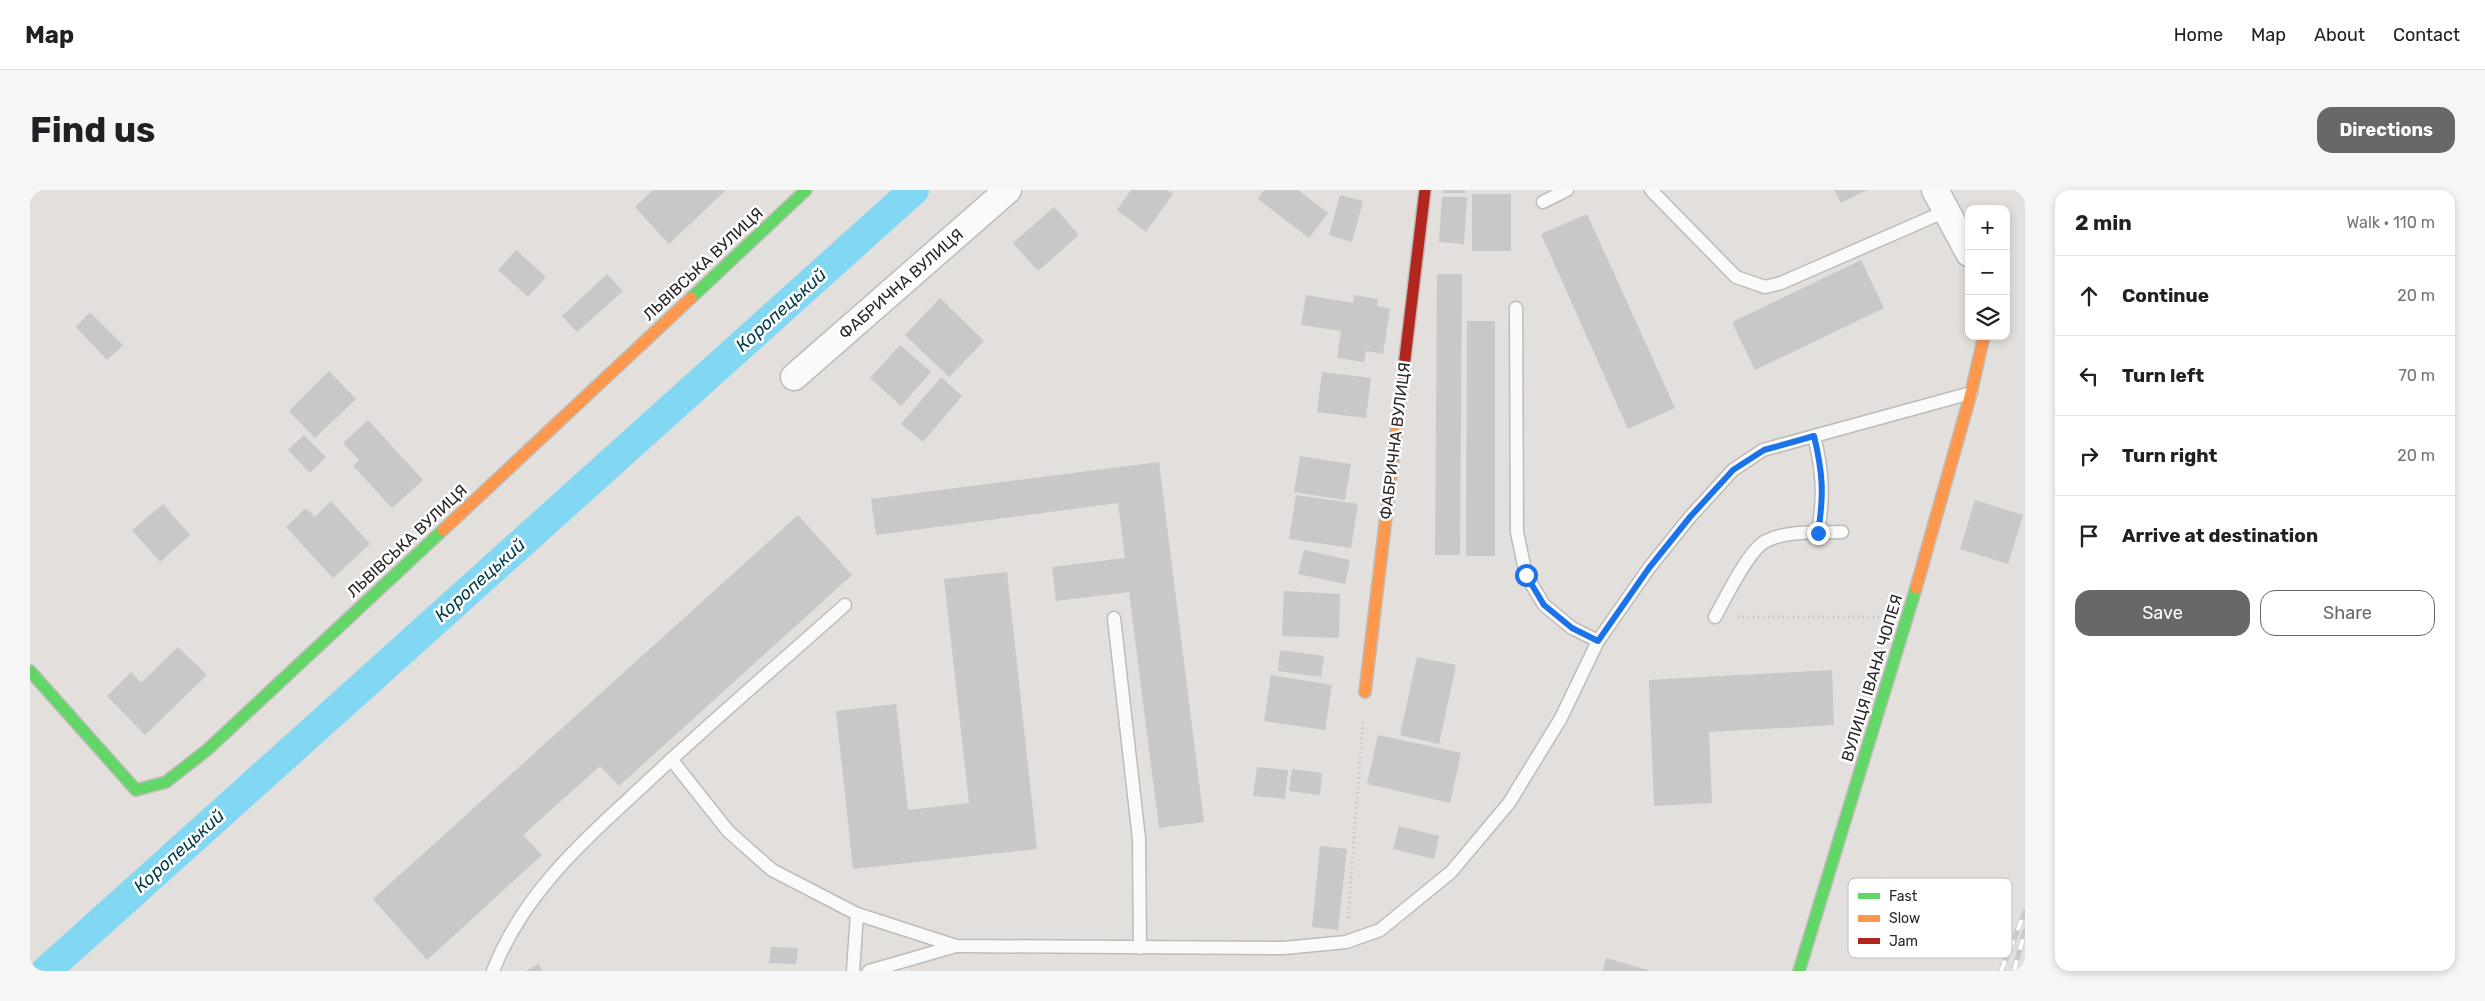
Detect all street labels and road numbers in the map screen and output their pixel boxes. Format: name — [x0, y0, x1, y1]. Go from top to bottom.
street label: ЛЬВІВСЬКА ВУЛИЦЯ — [639, 204, 767, 324]
street label: ФАБРИЧНА ВУЛИЦЯ — [835, 225, 967, 343]
street label: ФАБРИЧНА ВУЛИЦЯ — [1376, 361, 1414, 521]
street label: ЛЬВІВСЬКА ВУЛИЦЯ — [343, 481, 471, 601]
street label: ВУЛИЦЯ ІВАНА ЧОПЕЯ — [1838, 592, 1906, 764]

